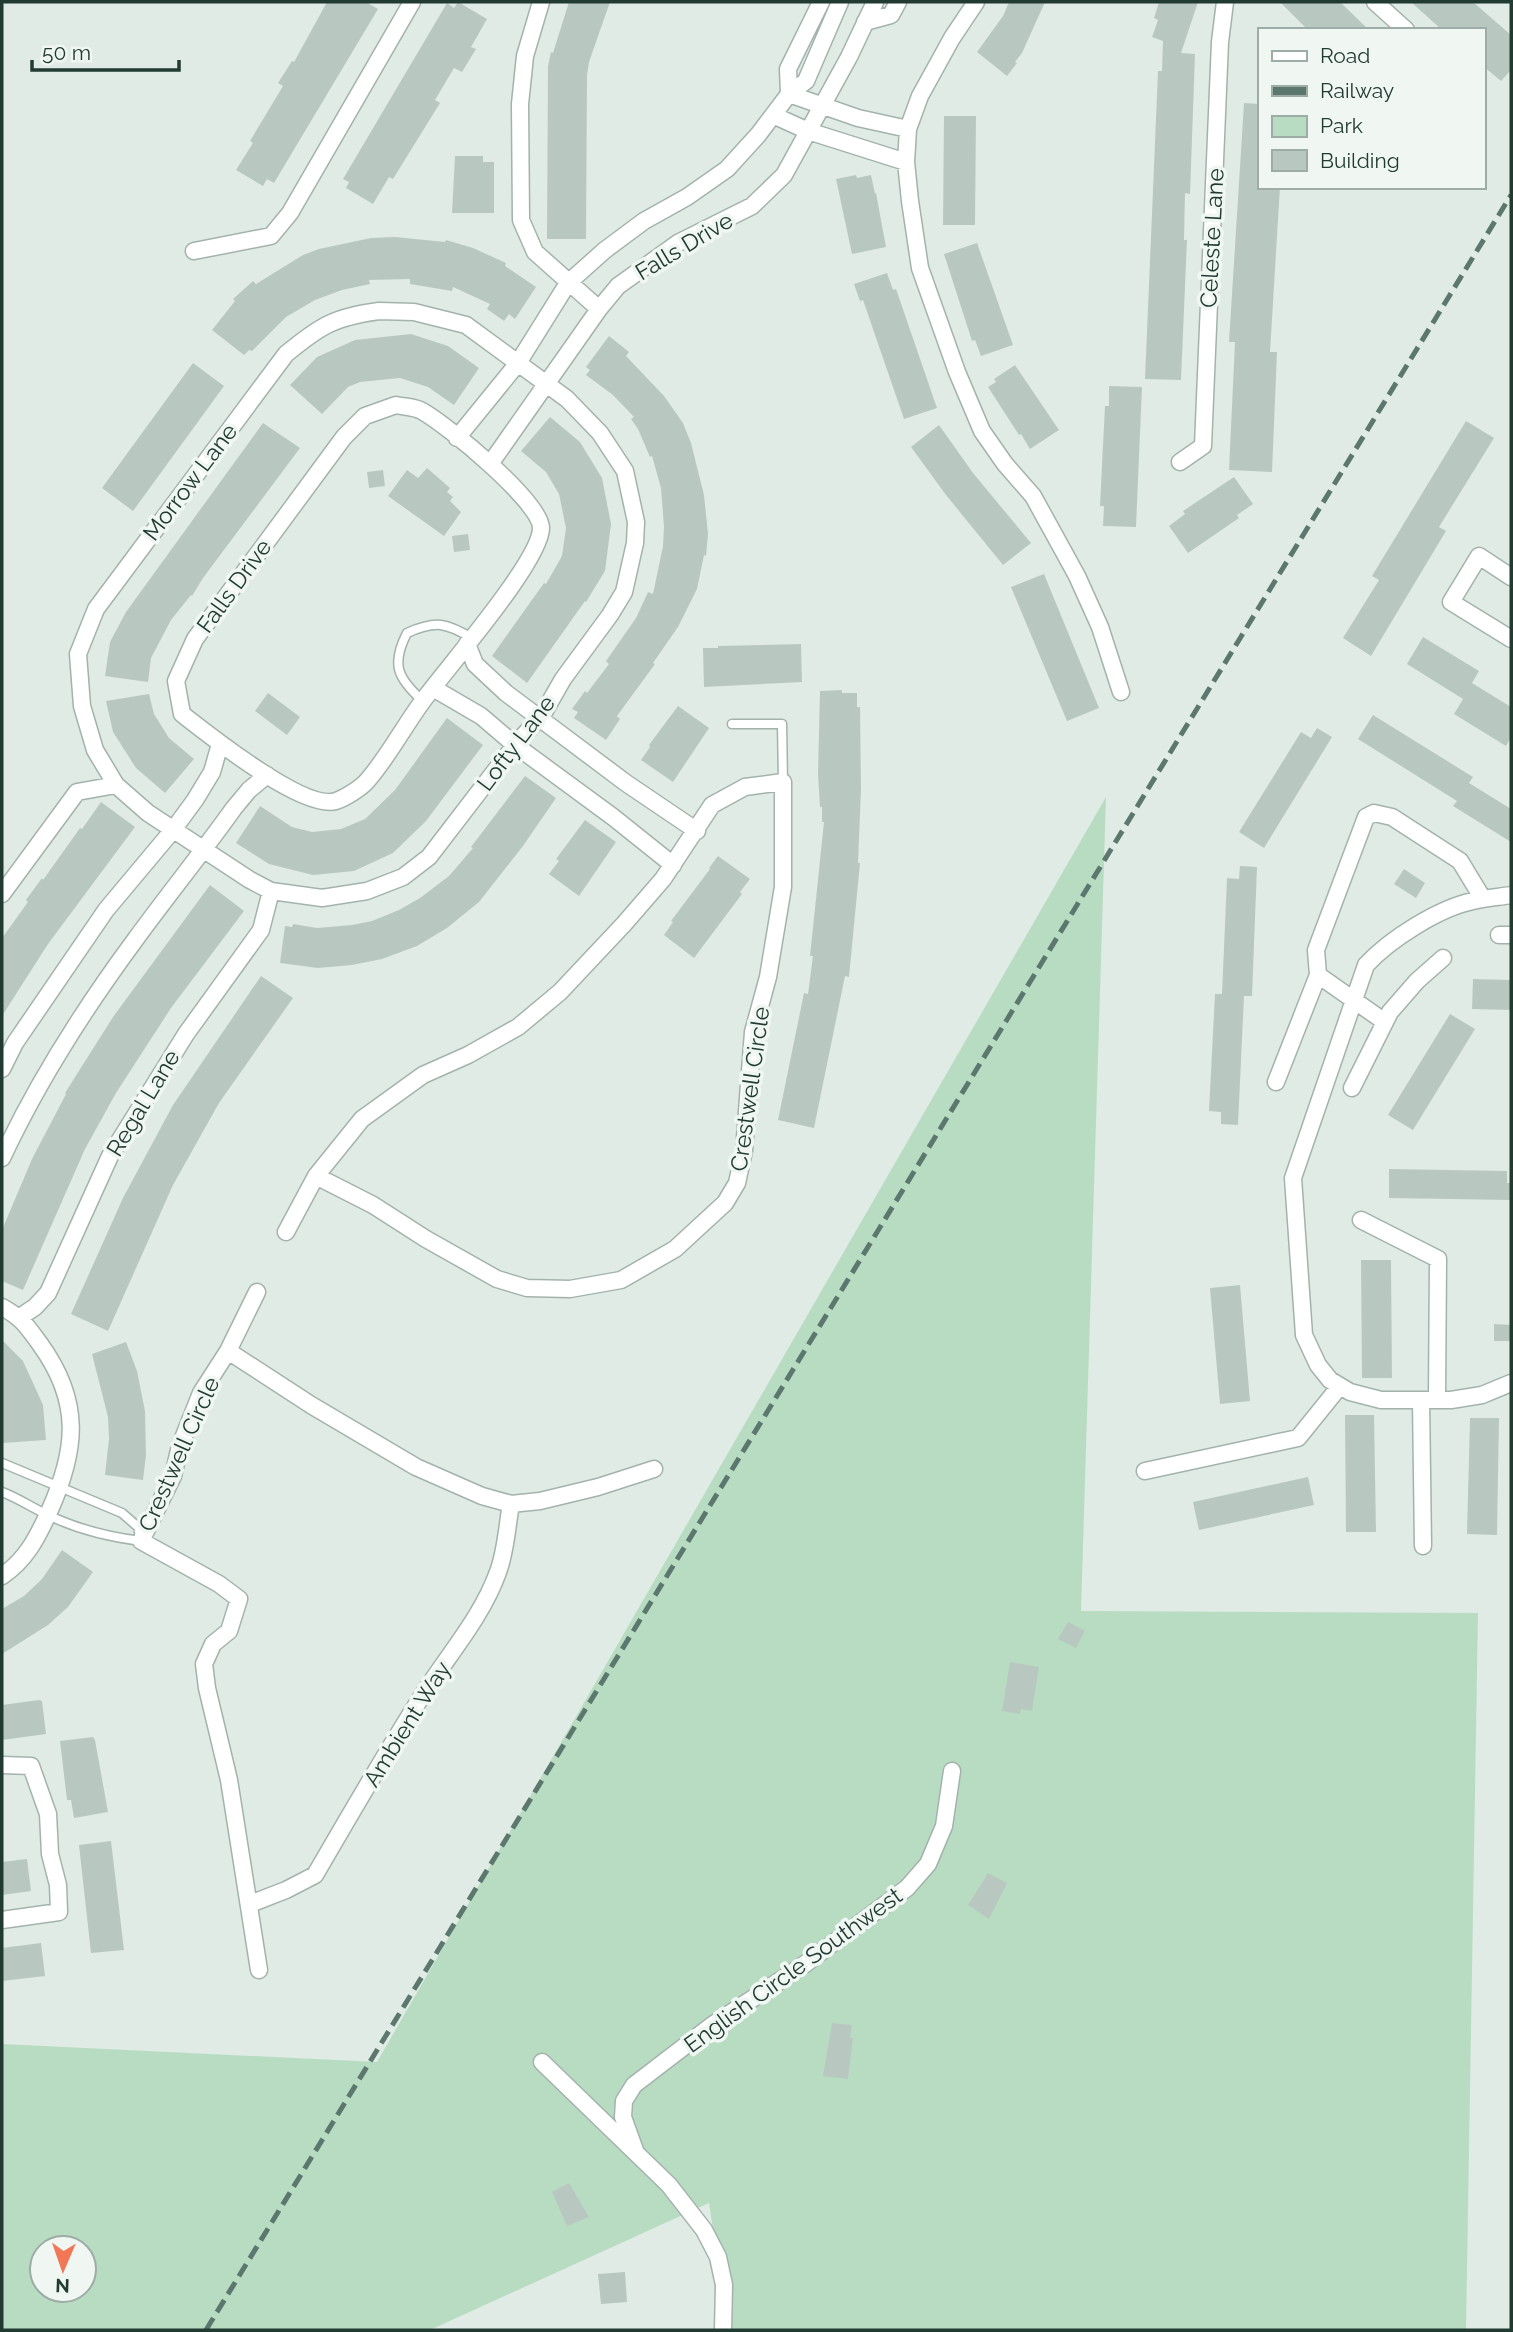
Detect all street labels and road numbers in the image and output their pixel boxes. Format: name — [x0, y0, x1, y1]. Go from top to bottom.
street label: Celeste Lane — [1194, 167, 1229, 309]
street label: Falls Drive — [630, 206, 737, 285]
street label: Morrow Lane — [137, 418, 242, 546]
street label: Falls Drive — [191, 534, 277, 638]
street label: Lofty Lane — [471, 690, 560, 796]
street label: Crestwell Circle — [725, 1005, 774, 1173]
street label: Regal Lane — [100, 1045, 185, 1161]
street label: Crestwell Circle — [132, 1372, 225, 1535]
street label: Ambient Way — [357, 1656, 456, 1791]
street label: English Circle Southwest — [679, 1881, 907, 2058]

